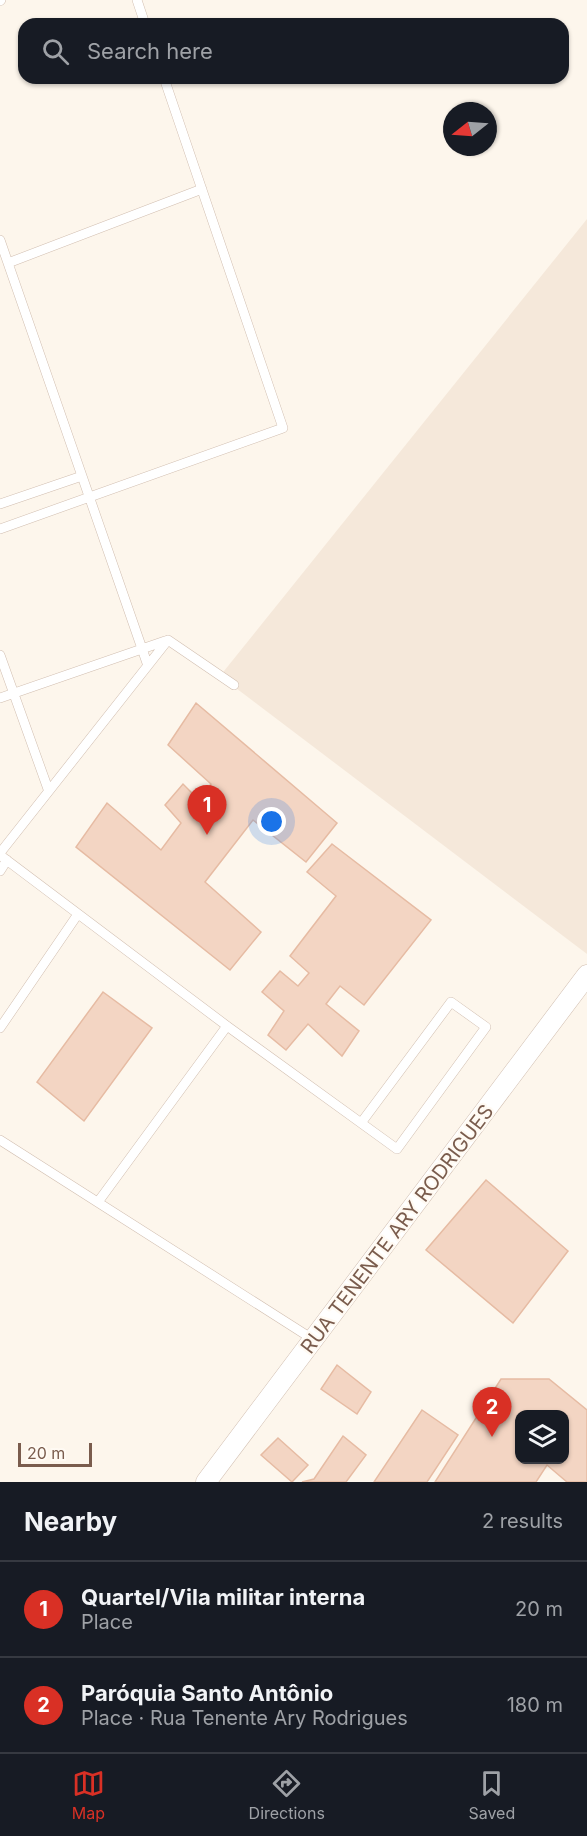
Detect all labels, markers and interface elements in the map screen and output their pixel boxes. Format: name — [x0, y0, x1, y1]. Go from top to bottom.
search box — [18, 18, 569, 84]
icon: search — [39, 35, 72, 68]
text: Search here — [87, 38, 213, 64]
north arrow — [443, 102, 497, 156]
pin: 1 — [188, 786, 226, 835]
your location — [257, 807, 286, 836]
street label: RUA TENENTE ARY RODRIGUES — [296, 1100, 498, 1358]
pin: 2 — [472, 1388, 512, 1437]
map controls — [515, 1410, 569, 1464]
button: layers — [515, 1410, 569, 1464]
scale bar — [18, 1440, 92, 1468]
text: 20 m — [27, 1443, 65, 1463]
text: Nearby — [24, 1506, 117, 1537]
text: 2 results — [482, 1509, 563, 1533]
text: Quartel/Vila militar interna — [81, 1584, 365, 1610]
text: 1 — [39, 1597, 48, 1621]
text: 20 m — [515, 1597, 563, 1621]
text: Place — [81, 1610, 133, 1634]
text: Paróquia Santo Antônio — [81, 1680, 333, 1706]
text: 2 — [37, 1693, 50, 1717]
text: 180 m — [507, 1693, 563, 1717]
text: Place · Rua Tenente Ary Rodrigues — [81, 1706, 408, 1730]
tab: Map — [72, 1767, 105, 1823]
tab: Directions — [249, 1767, 325, 1823]
tab: Saved — [468, 1767, 515, 1823]

